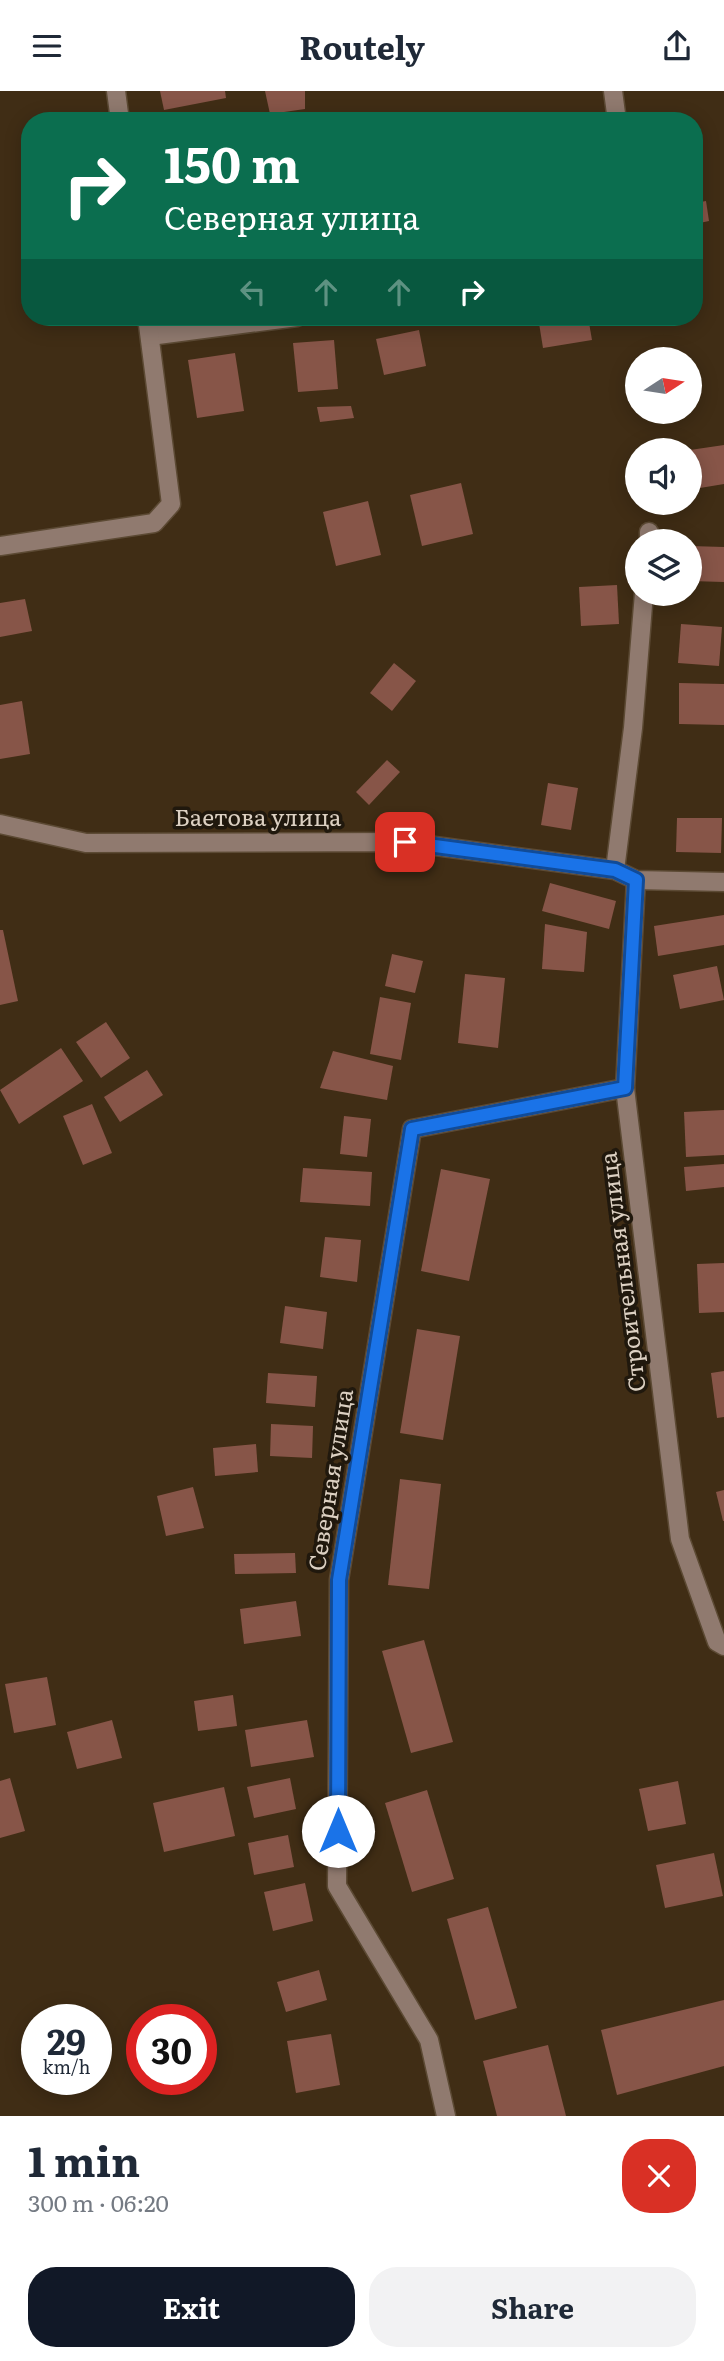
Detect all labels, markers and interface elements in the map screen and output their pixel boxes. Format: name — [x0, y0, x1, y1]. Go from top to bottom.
text: Routely — [299, 22, 425, 70]
icon: menu — [28, 27, 66, 65]
icon: share — [658, 27, 696, 65]
text: 150 m — [164, 125, 300, 198]
icon: right — [49, 140, 140, 231]
text: Северная улица — [164, 192, 420, 240]
icon: left — [234, 273, 272, 311]
icon: ahead — [307, 273, 345, 311]
icon: ahead — [380, 273, 418, 311]
icon: right — [453, 273, 491, 311]
north arrow — [625, 347, 702, 423]
map controls — [625, 347, 702, 606]
button: sound — [625, 438, 702, 515]
button: layers — [625, 529, 702, 606]
street label: Баетова улица — [174, 799, 342, 833]
pin — [375, 812, 435, 872]
icon: arrive — [386, 823, 424, 861]
street label: Строительная улица — [589, 1150, 653, 1394]
street label: Северная улица — [298, 1386, 360, 1573]
position arrow — [301, 1794, 375, 1868]
speed limit sign: 30 — [126, 2004, 217, 2095]
text: 29 — [47, 2014, 86, 2066]
text: km/h — [43, 2053, 90, 2080]
text: 1 min — [28, 2128, 140, 2190]
button: close — [622, 2139, 696, 2213]
text: 300 m · 06:20 — [28, 2185, 169, 2219]
button: Exit — [28, 2267, 355, 2347]
button: Share — [369, 2267, 696, 2347]

